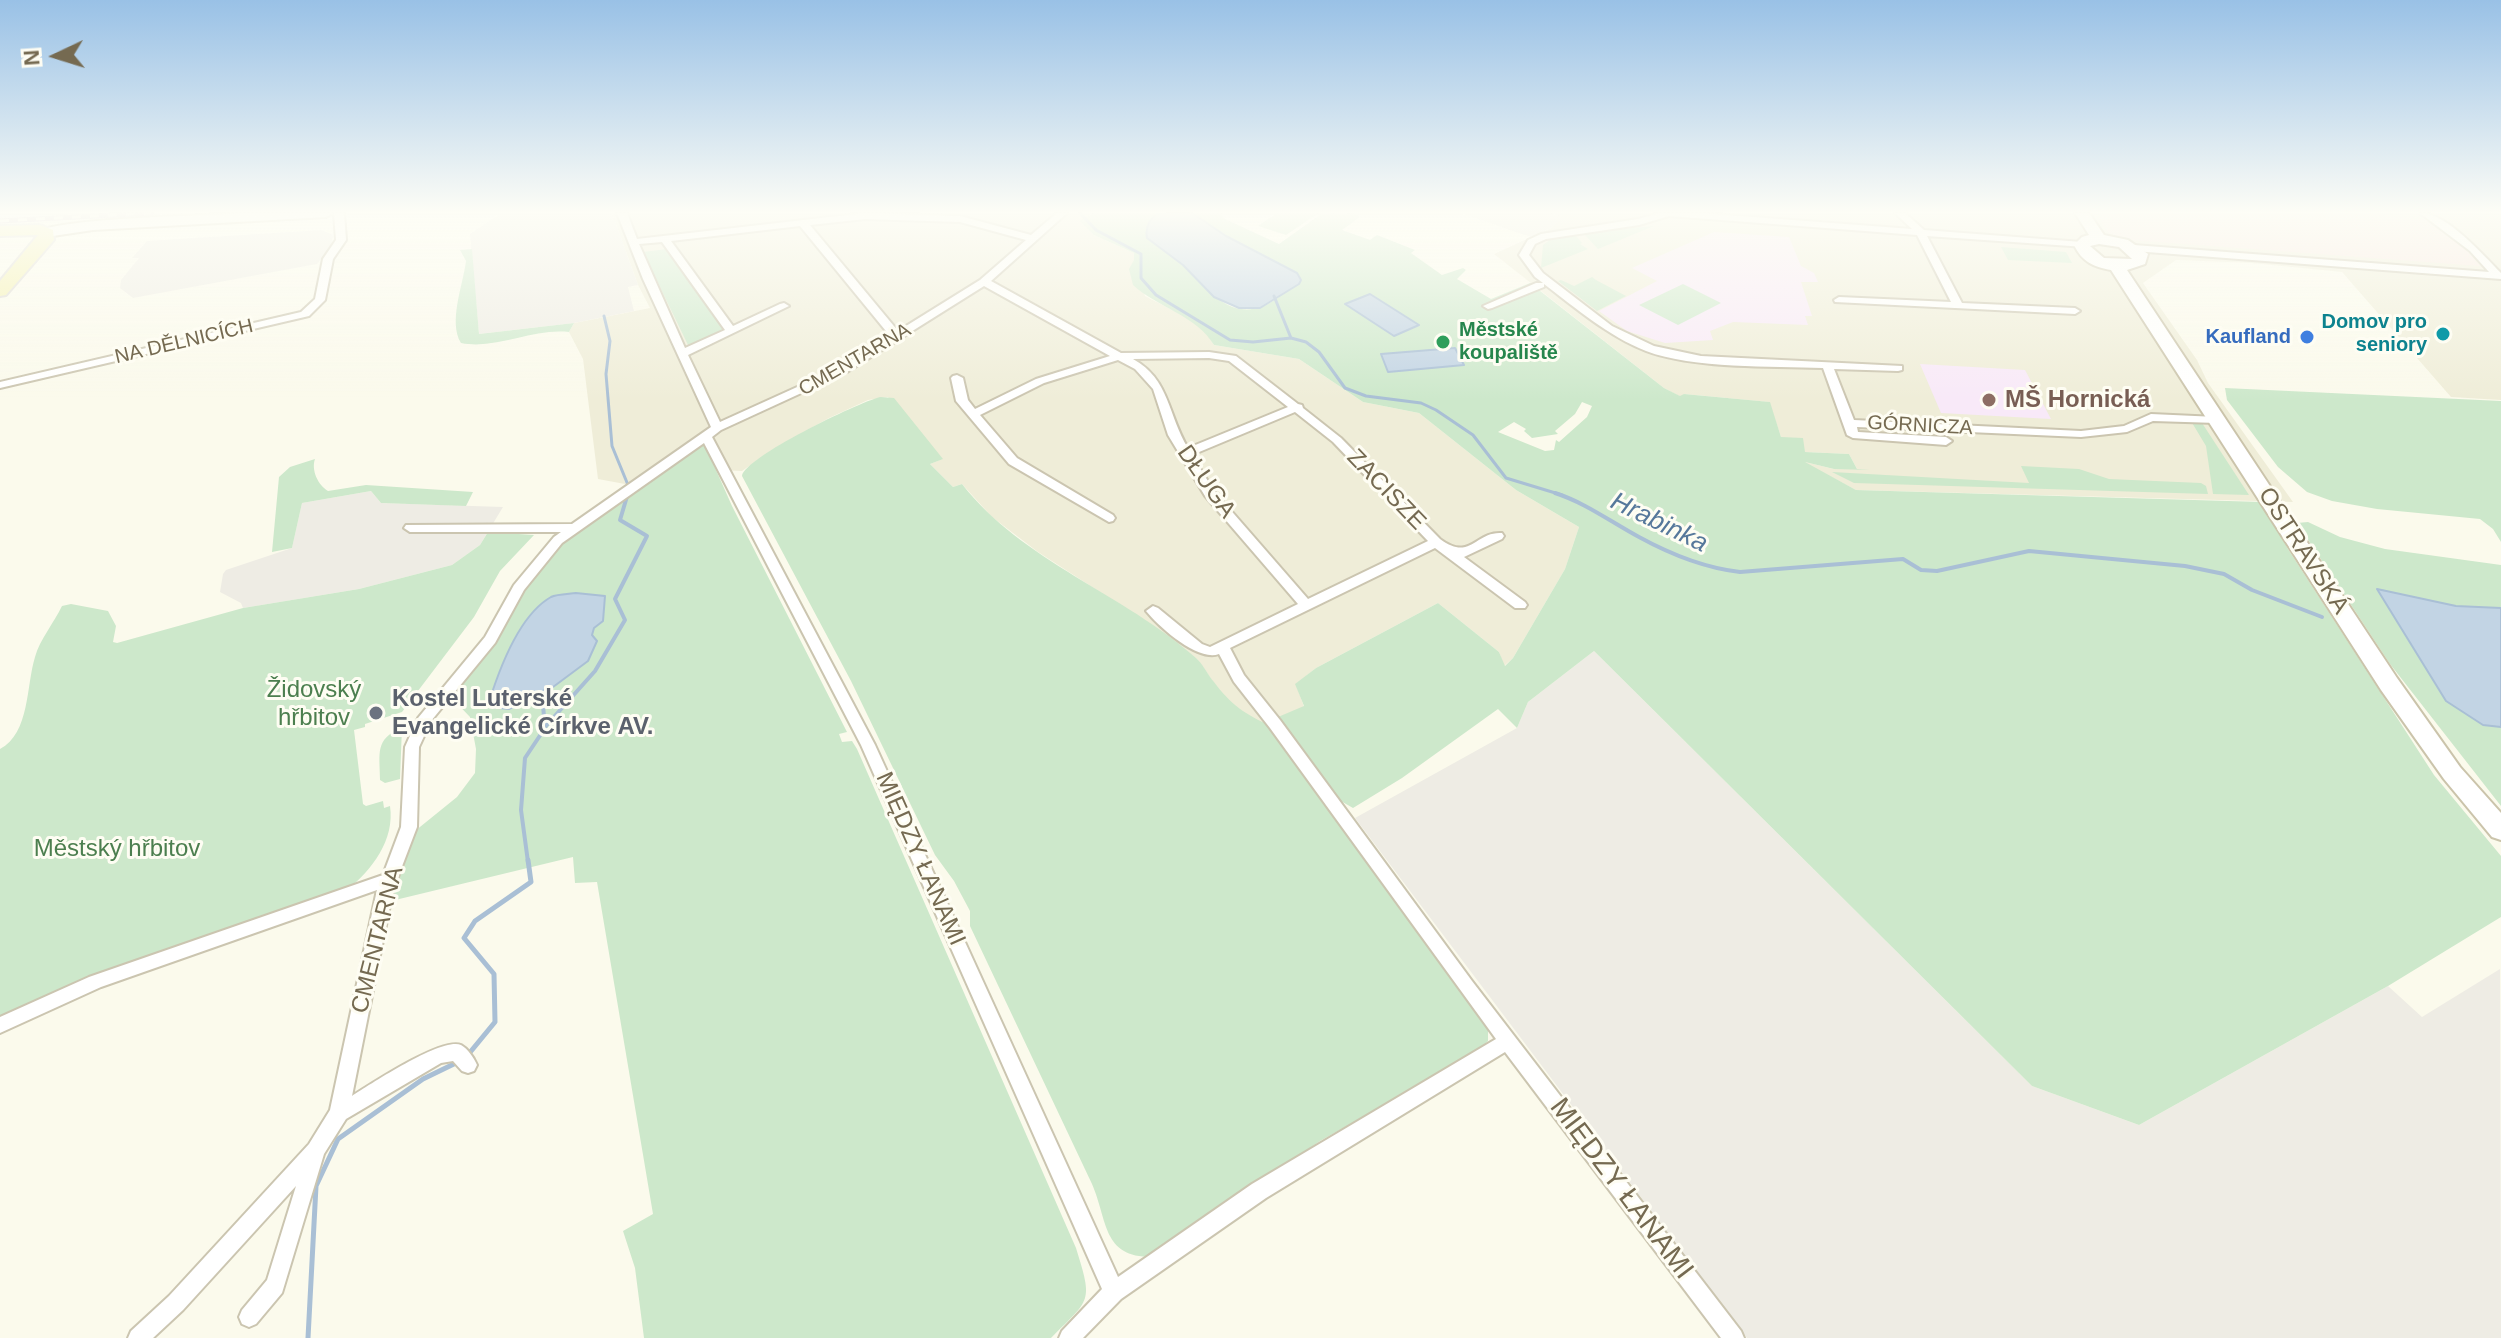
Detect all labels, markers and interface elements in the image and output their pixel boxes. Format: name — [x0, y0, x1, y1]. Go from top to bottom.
north arrow — [16, 16, 96, 96]
text: N — [19, 49, 45, 67]
place label: Domov pro seniory — [2321, 310, 2427, 357]
street label: NA DĚLNICÍCH — [113, 314, 255, 370]
street label: CMENTARNA — [795, 318, 915, 402]
place label: Městské koupaliště — [1459, 318, 1558, 365]
place label: Kaufland — [2205, 325, 2291, 349]
marker: Domov pro seniory — [2434, 325, 2452, 343]
marker: Kaufland — [2298, 328, 2316, 346]
marker: Městské koupaliště — [1434, 333, 1452, 351]
place label: MŠ Hornická — [2005, 386, 2150, 414]
marker: MŠ Hornická — [1980, 391, 1998, 409]
street label: GÓRNICZA — [1867, 411, 1973, 441]
street label: DŁUGA — [1170, 440, 1242, 524]
street label: ZACISZE — [1340, 444, 1432, 536]
street label: OSTRAVSKÁ — [2251, 482, 2355, 620]
water label: Hrabinka — [1605, 486, 1713, 560]
park label: Židovský hřbitov — [267, 676, 361, 732]
place label: Kostel Luterské Evangelické Církve AV. — [392, 685, 653, 741]
marker: Kostel Luterské Evangelické Církve AV. — [367, 704, 385, 722]
street label: MIĘDZY ŁANAMI — [869, 768, 971, 950]
park label: Městský hřbitov — [34, 835, 200, 863]
street label: CMENTARNA — [346, 864, 410, 1016]
street label: MIĘDZY ŁANAMI — [1542, 1092, 1700, 1286]

